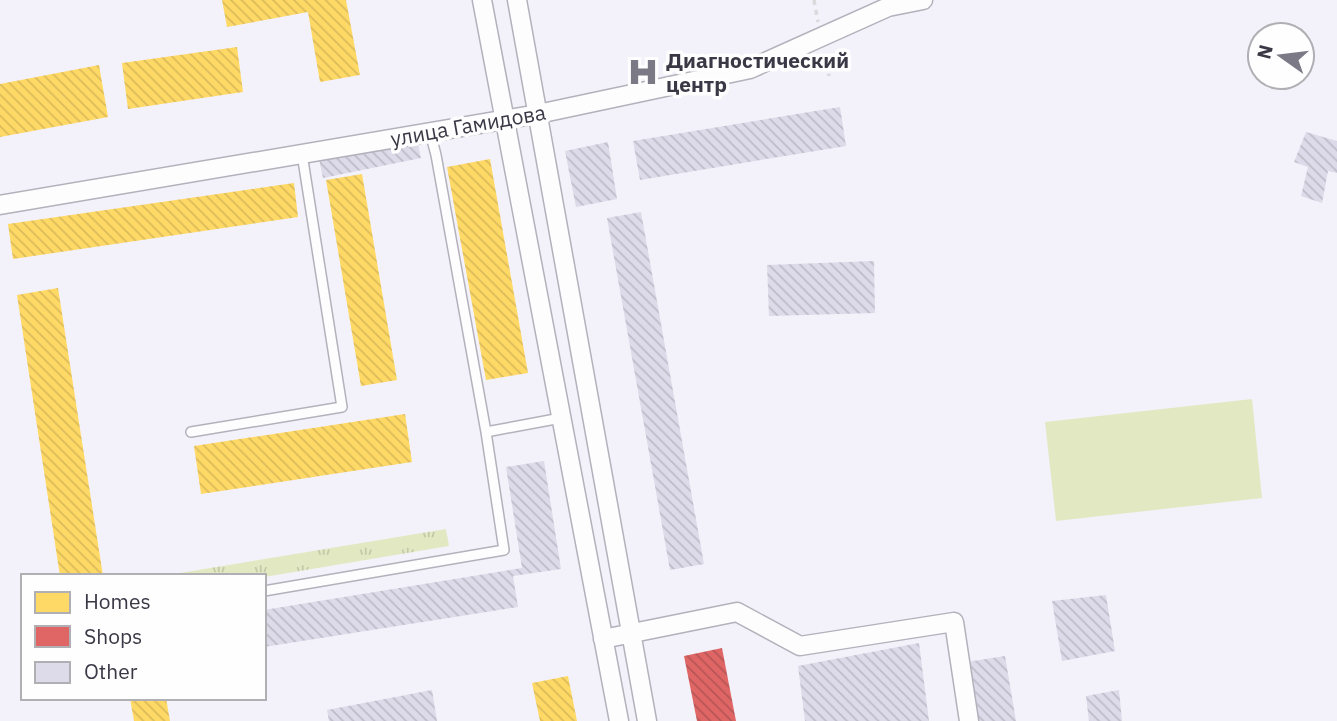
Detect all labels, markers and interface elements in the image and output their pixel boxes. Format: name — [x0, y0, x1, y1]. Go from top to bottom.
north arrow — [1246, 21, 1316, 91]
text: N — [1251, 42, 1278, 61]
place label: Диагностический центр — [666, 46, 849, 98]
hospital icon: Диагностический центр — [626, 55, 660, 89]
street label: улица Гамидова — [388, 98, 548, 152]
legend — [21, 574, 266, 700]
text: Homes — [84, 587, 151, 615]
text: Shops — [84, 622, 142, 650]
text: Other — [84, 657, 138, 685]

